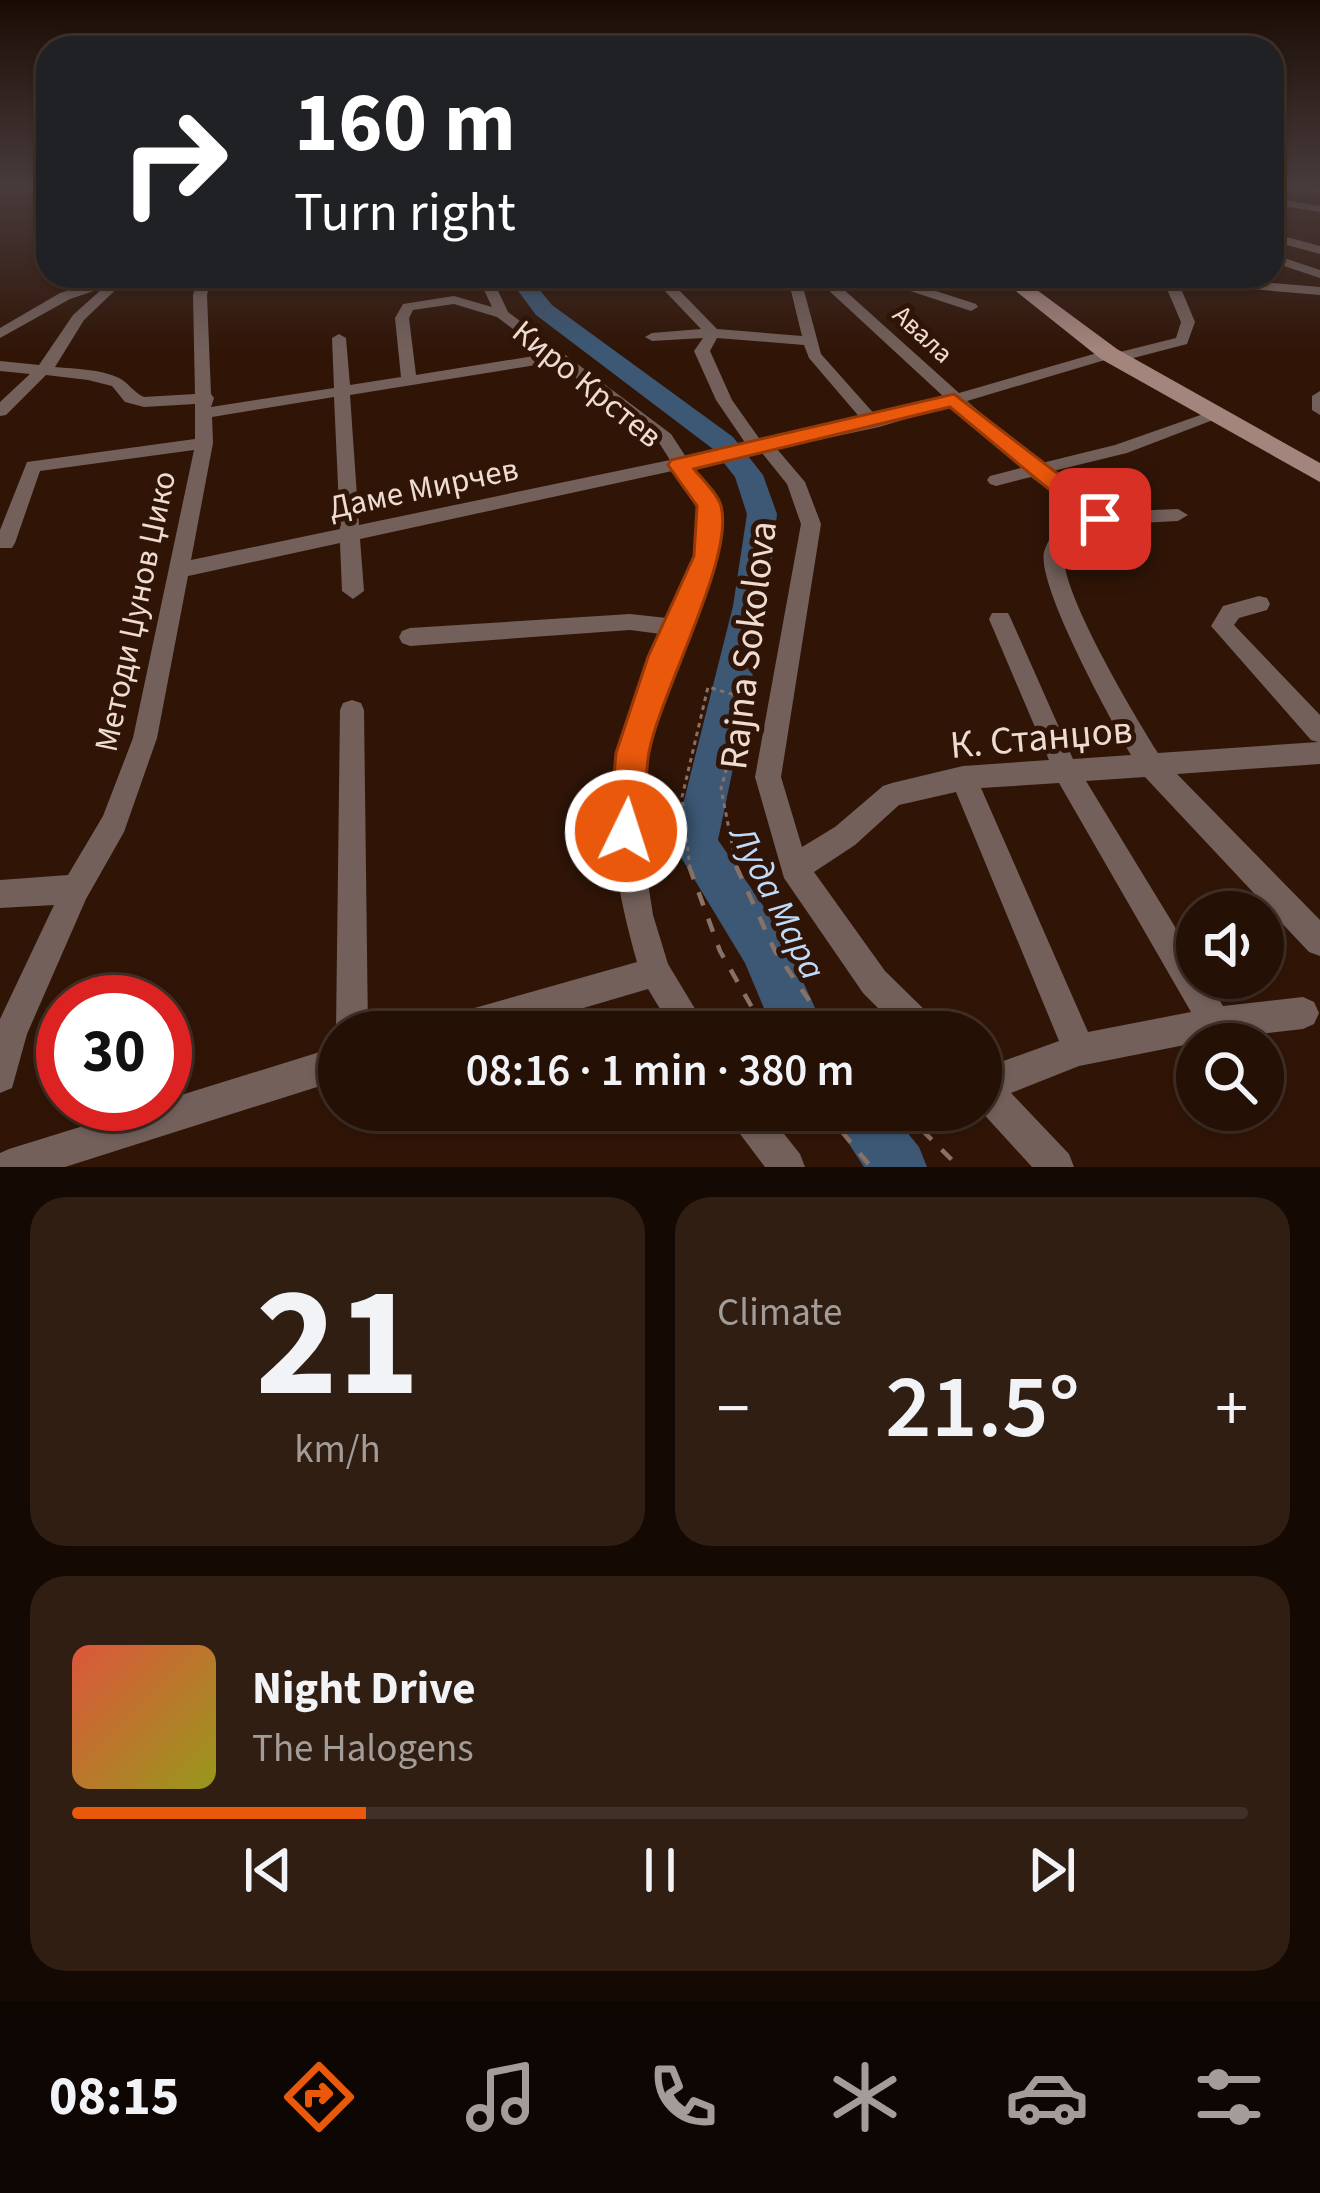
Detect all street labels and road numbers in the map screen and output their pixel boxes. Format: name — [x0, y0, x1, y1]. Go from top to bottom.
street label: Авала — [884, 296, 962, 372]
street label: Киро Крстев — [502, 309, 672, 459]
street label: Даме Мирчев — [324, 445, 522, 531]
street label: Методи Џунов Џико — [83, 467, 188, 756]
street label: Rajna Sokolova — [706, 518, 792, 773]
street label: К. Станџов — [948, 702, 1135, 774]

